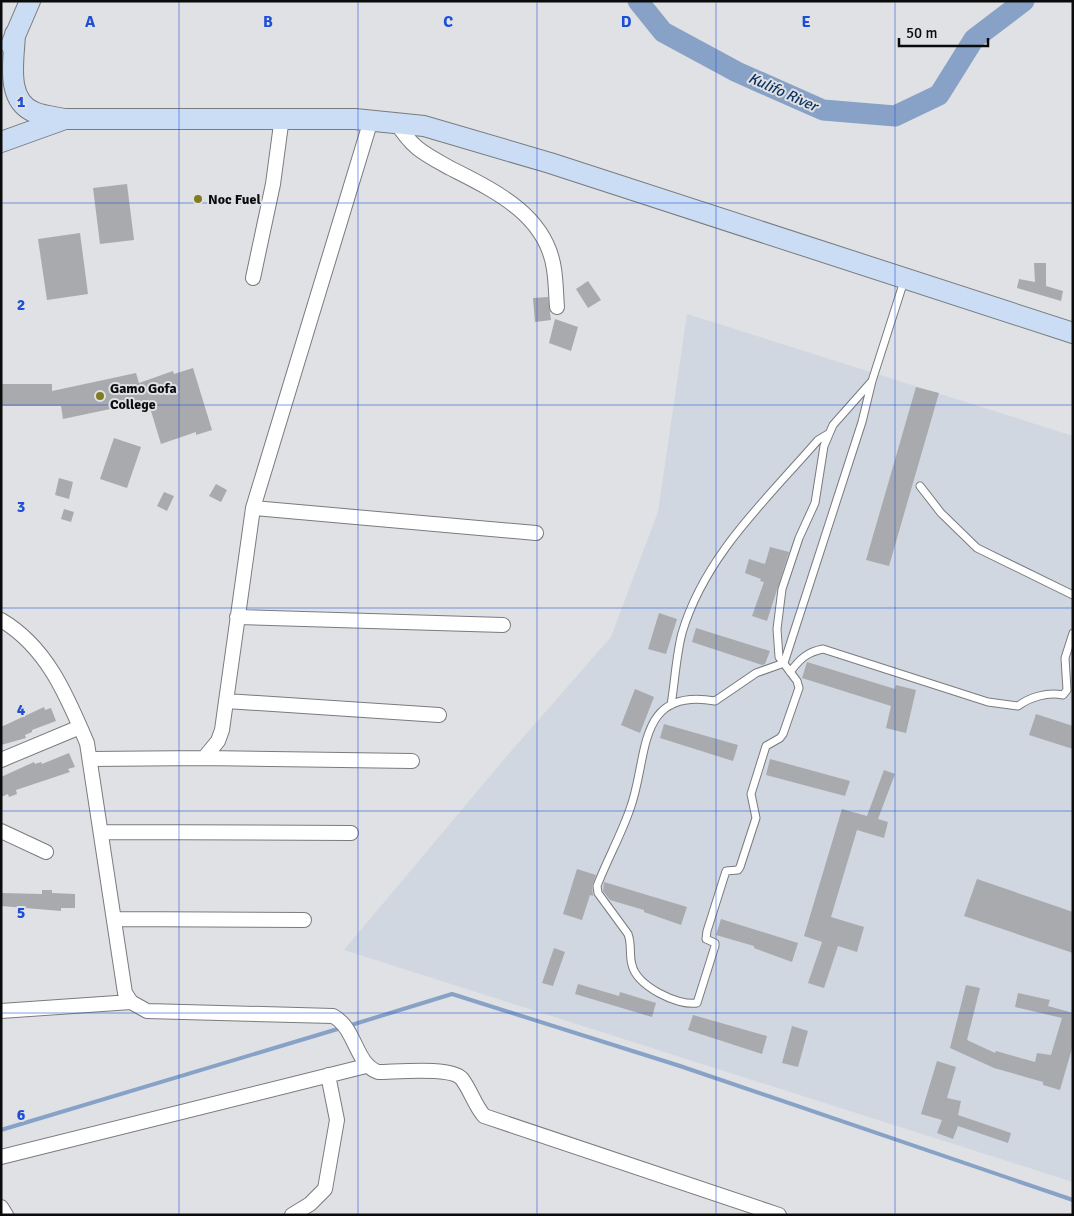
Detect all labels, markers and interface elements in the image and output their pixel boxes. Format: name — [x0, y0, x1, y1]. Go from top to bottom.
text: A — [85, 12, 96, 32]
text: B — [263, 12, 273, 32]
text: C — [443, 12, 453, 32]
text: D — [621, 12, 632, 32]
text: E — [801, 12, 811, 32]
scale bar — [899, 15, 988, 47]
text: 50 m — [906, 24, 937, 42]
water label: Kulifo River — [746, 69, 823, 116]
text: 1 — [17, 92, 26, 112]
place label: Noc Fuel — [208, 191, 261, 208]
marker: Noc Fuel — [192, 193, 204, 205]
text: 2 — [17, 295, 25, 315]
place label: Gamo Gofa College — [110, 380, 177, 413]
marker: Gamo Gofa College — [94, 390, 106, 402]
text: 3 — [17, 497, 25, 517]
text: 4 — [17, 700, 26, 720]
text: 5 — [17, 903, 25, 923]
text: 6 — [17, 1105, 26, 1125]

